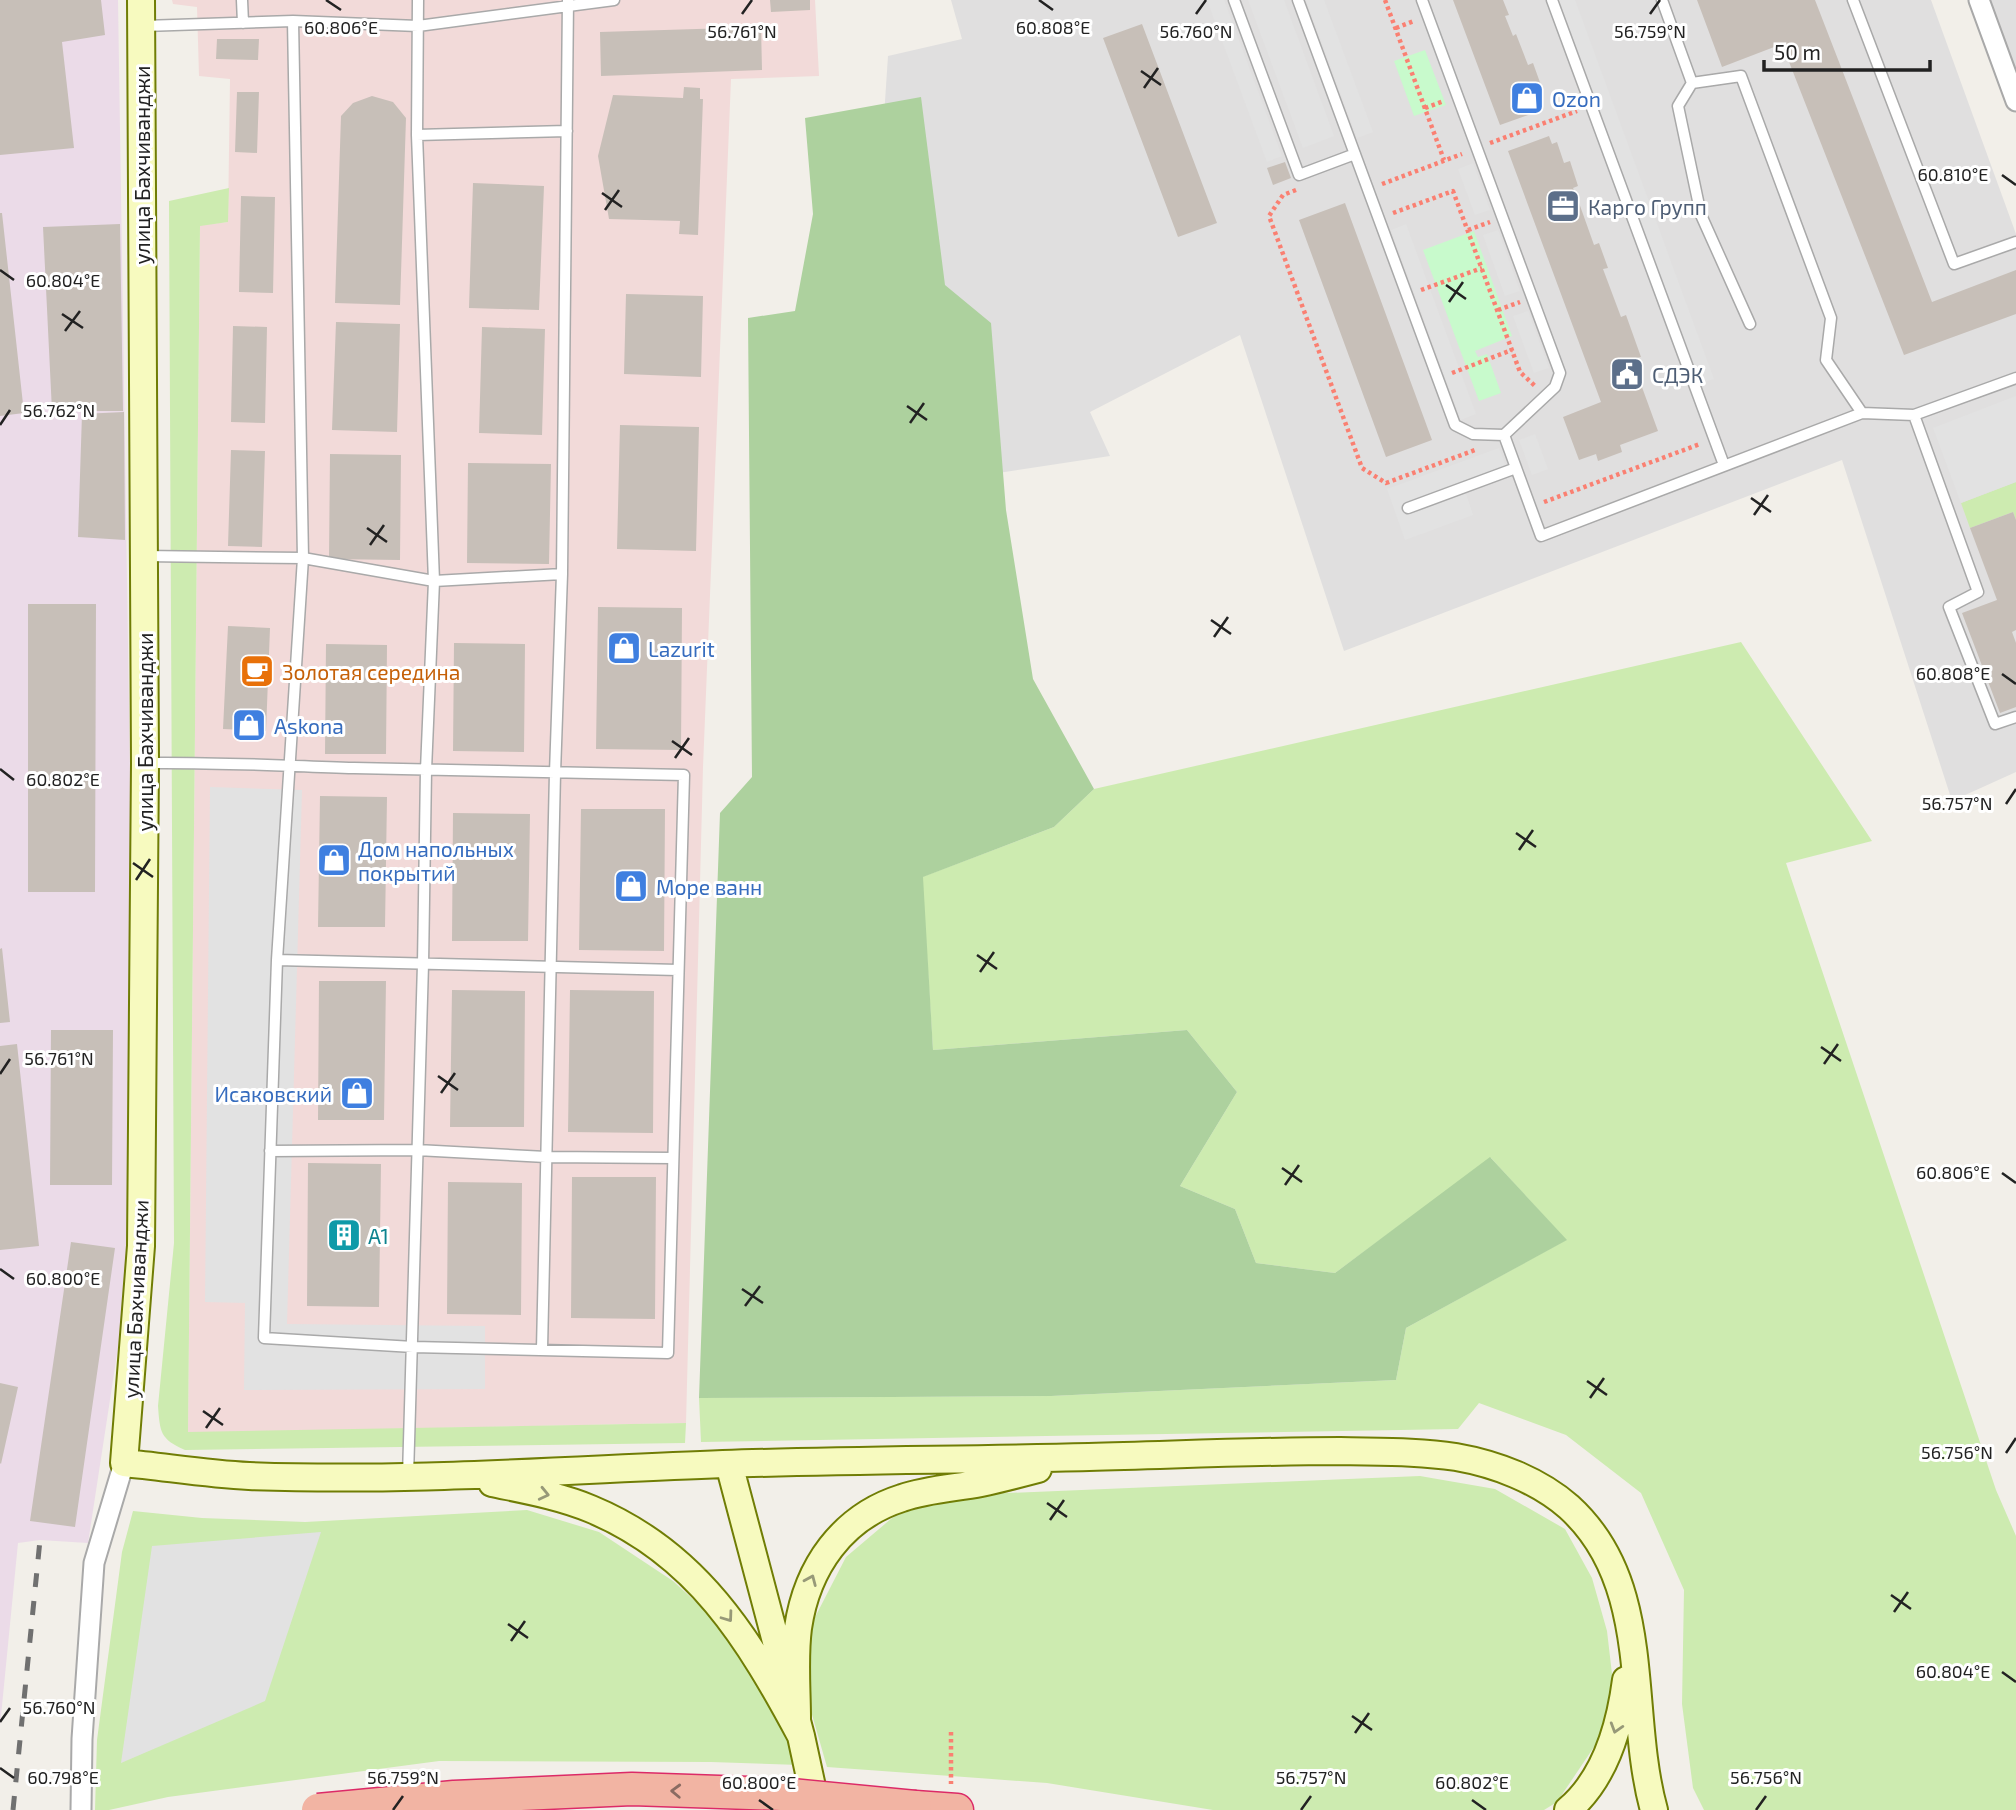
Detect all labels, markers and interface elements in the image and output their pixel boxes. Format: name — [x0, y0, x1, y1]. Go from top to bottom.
text: 60.806°E — [304, 16, 378, 38]
text: 60.808°E — [1016, 16, 1090, 38]
text: 56.761°N — [707, 20, 777, 42]
text: 56.760°N — [1159, 20, 1233, 42]
text: 56.759°N — [1614, 20, 1686, 42]
scale bar — [1764, 28, 1930, 72]
text: 50 m — [1774, 39, 1821, 64]
street label: улица Бахчиванджи — [129, 66, 155, 264]
shop icon: Ozon — [1508, 79, 1546, 117]
place label: Ozon — [1552, 86, 1601, 111]
text: 60.810°E — [1918, 163, 1988, 185]
office icon: Карго Групп — [1544, 187, 1582, 225]
place label: Карго Групп — [1588, 194, 1707, 220]
text: 60.804°E — [26, 269, 100, 291]
public building icon: СДЭК — [1608, 355, 1646, 393]
place label: СДЭК — [1652, 362, 1703, 387]
text: 56.762°N — [23, 399, 95, 421]
shop icon: Lazurit — [605, 629, 643, 667]
street label: улица Бахчиванджи — [132, 633, 158, 831]
place label: Lazurit — [648, 636, 715, 661]
cafe icon: Золотая середина — [238, 652, 276, 690]
place label: Золотая середина — [282, 659, 460, 684]
text: 60.808°E — [1916, 662, 1990, 684]
shop icon: Askona — [230, 706, 268, 744]
place label: Askona — [274, 713, 344, 738]
text: 60.802°E — [26, 768, 100, 790]
text: 56.757°N — [1922, 792, 1992, 814]
place label: Дом напольных покрытий — [358, 836, 514, 885]
shop icon: Дом напольных покрытий — [315, 841, 353, 879]
shop icon: Море ванн — [612, 867, 650, 905]
place label: Море ванн — [656, 874, 762, 899]
text: 56.761°N — [24, 1047, 94, 1069]
shop icon: Исаковский — [338, 1074, 376, 1112]
place label: Исаковский — [215, 1081, 332, 1106]
text: 60.806°E — [1916, 1161, 1990, 1183]
street label: улица Бахчиванджи — [117, 1199, 154, 1399]
building icon: A1 — [325, 1216, 363, 1254]
place label: A1 — [368, 1223, 389, 1248]
text: 60.800°E — [26, 1267, 100, 1289]
text: 56.756°N — [1921, 1441, 1993, 1463]
one-way arrow — [537, 1486, 549, 1500]
one-way arrow — [803, 1574, 817, 1586]
one-way arrow — [720, 1610, 733, 1622]
text: 60.804°E — [1916, 1660, 1990, 1682]
text: 56.760°N — [22, 1696, 96, 1718]
one-way arrow — [1610, 1721, 1625, 1733]
text: 60.798°E — [27, 1766, 99, 1788]
text: 56.759°N — [367, 1766, 439, 1788]
text: 56.757°N — [1276, 1766, 1346, 1788]
text: 56.756°N — [1730, 1766, 1802, 1788]
text: 60.800°E — [722, 1771, 796, 1793]
text: 60.802°E — [1435, 1771, 1509, 1793]
one-way arrow — [670, 1783, 681, 1798]

